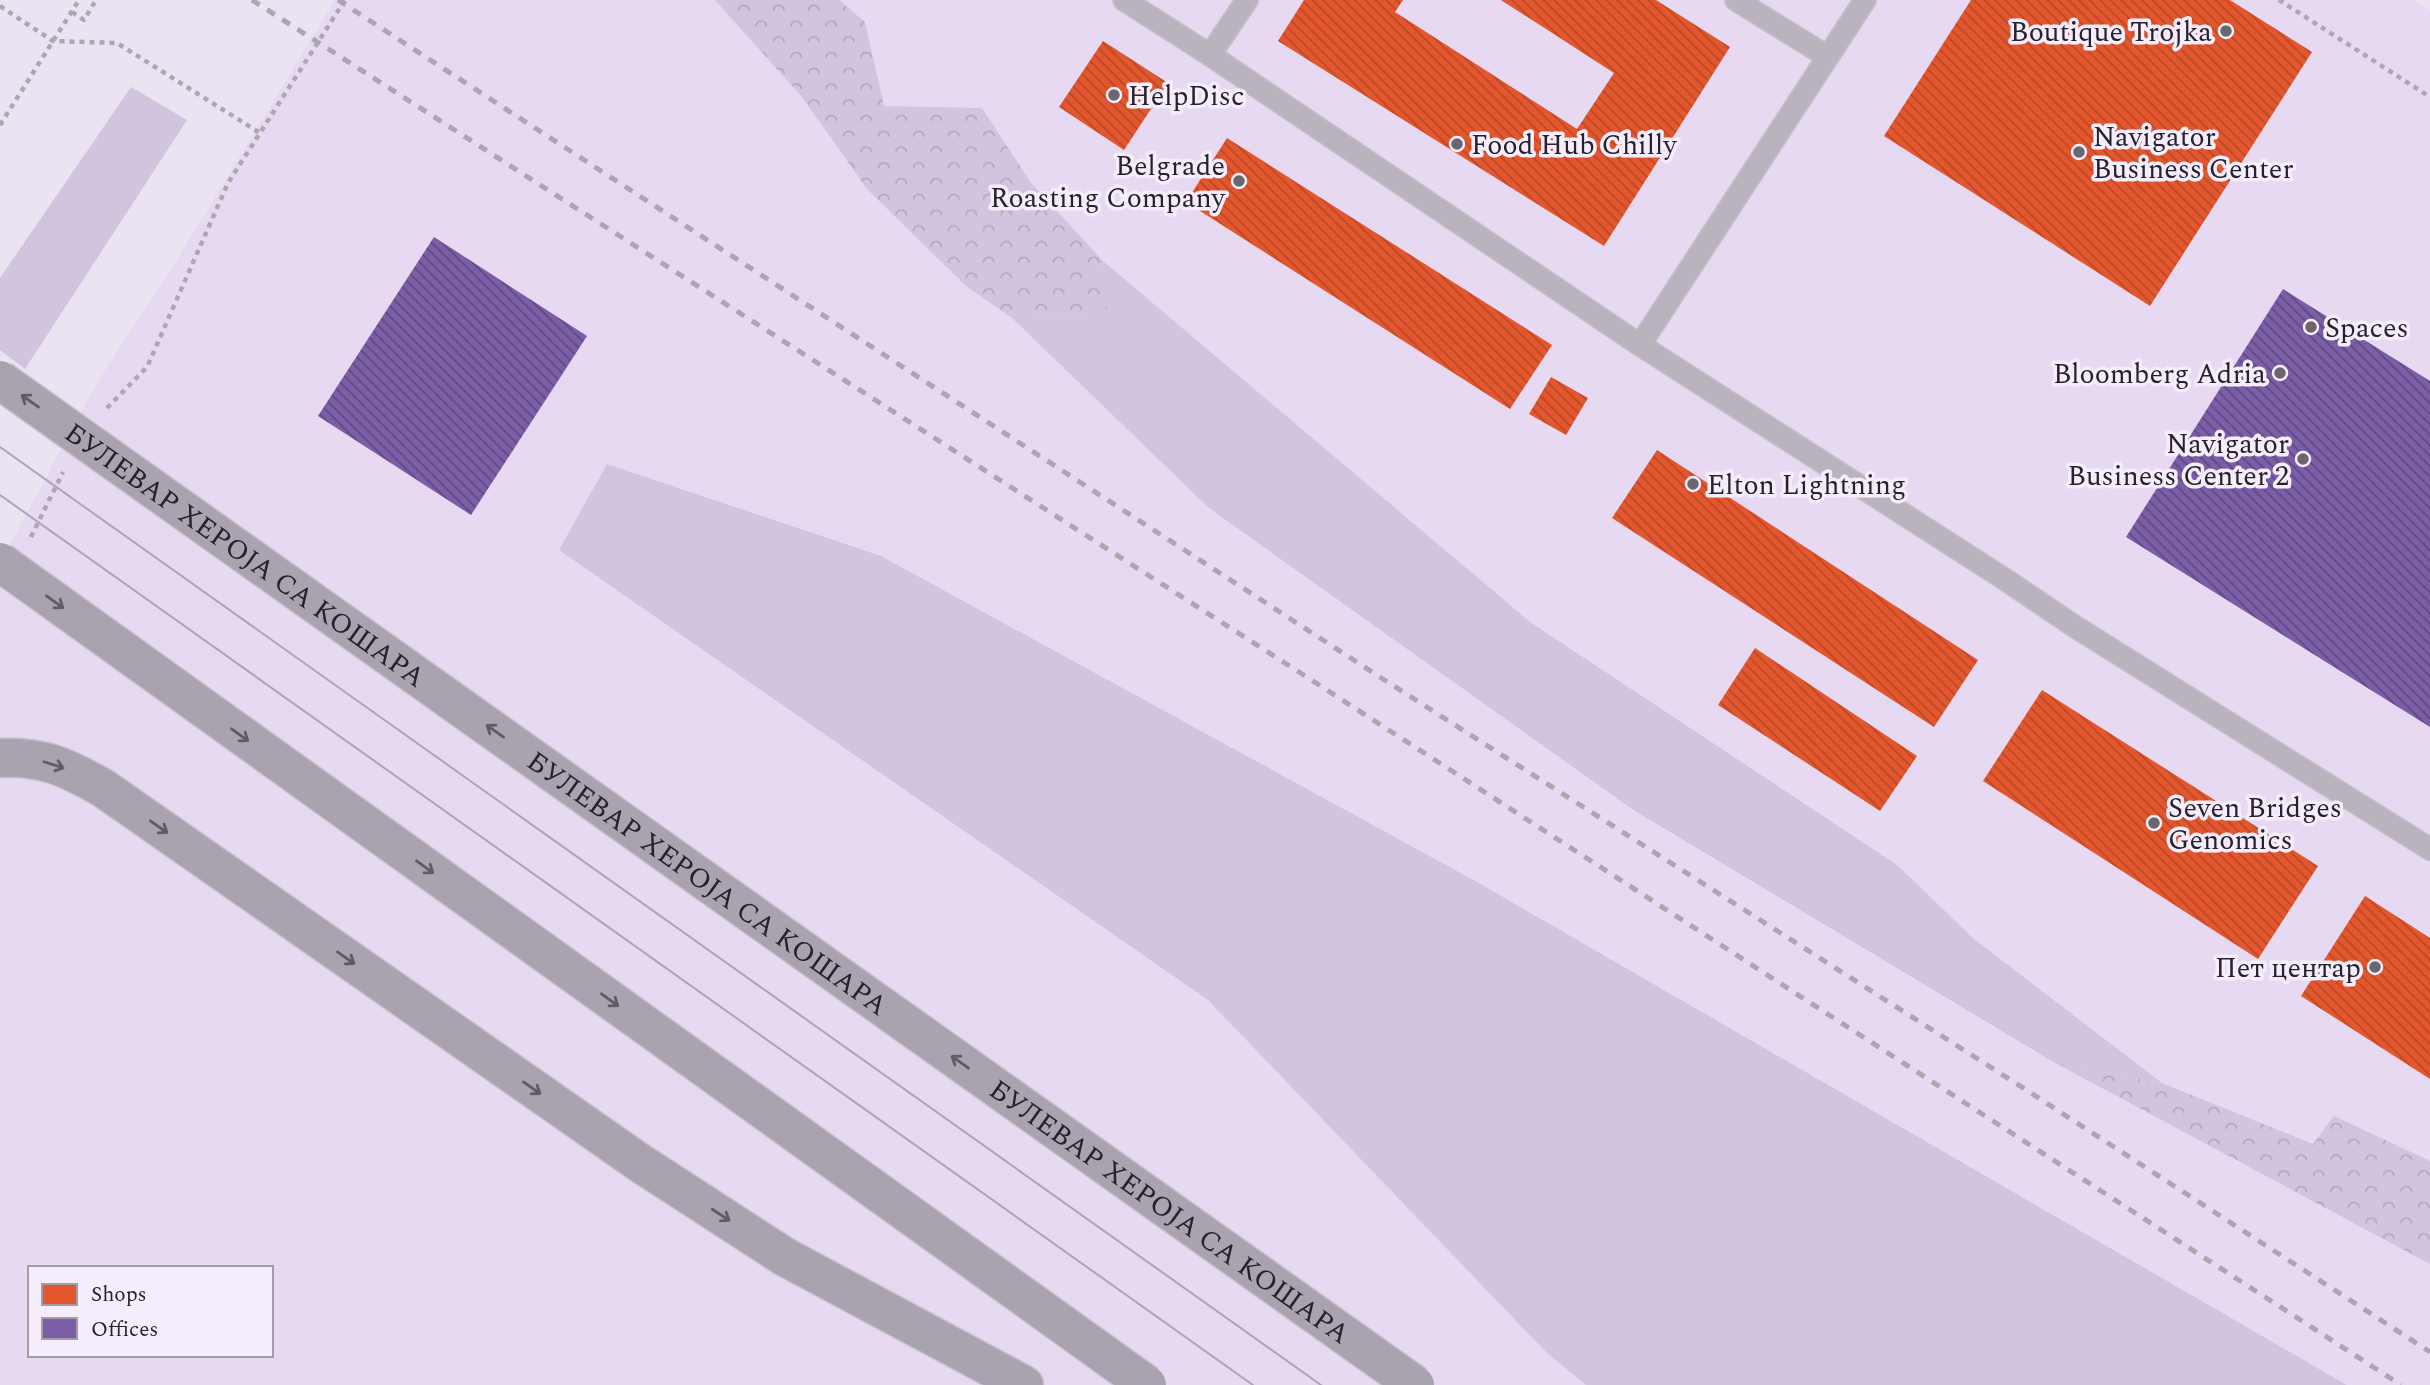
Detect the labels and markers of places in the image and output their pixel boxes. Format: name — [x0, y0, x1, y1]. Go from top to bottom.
place label: Boutique Trojka — [2010, 11, 2212, 54]
marker: Boutique Trojka — [2218, 23, 2234, 39]
place label: HelpDisc — [1128, 75, 1244, 118]
marker: HelpDisc — [1106, 87, 1122, 103]
place label: Navigator Business Center — [2093, 116, 2294, 191]
place label: Food Hub Chilly — [1471, 124, 1678, 167]
marker: Food Hub Chilly — [1449, 136, 1465, 152]
marker: Navigator Business Center — [2071, 144, 2087, 160]
place label: Belgrade Roasting Company — [990, 145, 1227, 220]
marker: Belgrade Roasting Company — [1231, 173, 1247, 189]
place label: Spaces — [2325, 307, 2409, 350]
marker: Spaces — [2303, 319, 2319, 335]
place label: Bloomberg Adria — [2053, 353, 2266, 396]
marker: Bloomberg Adria — [2272, 365, 2288, 381]
place label: Navigator Business Center 2 — [2067, 423, 2289, 498]
marker: Navigator Business Center 2 — [2295, 451, 2311, 467]
place label: Elton Lightning — [1707, 464, 1906, 507]
marker: Elton Lightning — [1685, 476, 1701, 492]
place label: Seven Bridges Genomics — [2168, 787, 2342, 862]
marker: Seven Bridges Genomics — [2146, 815, 2162, 831]
place label: Пет центар — [2215, 947, 2361, 990]
marker: Пет центар — [2367, 959, 2383, 975]

